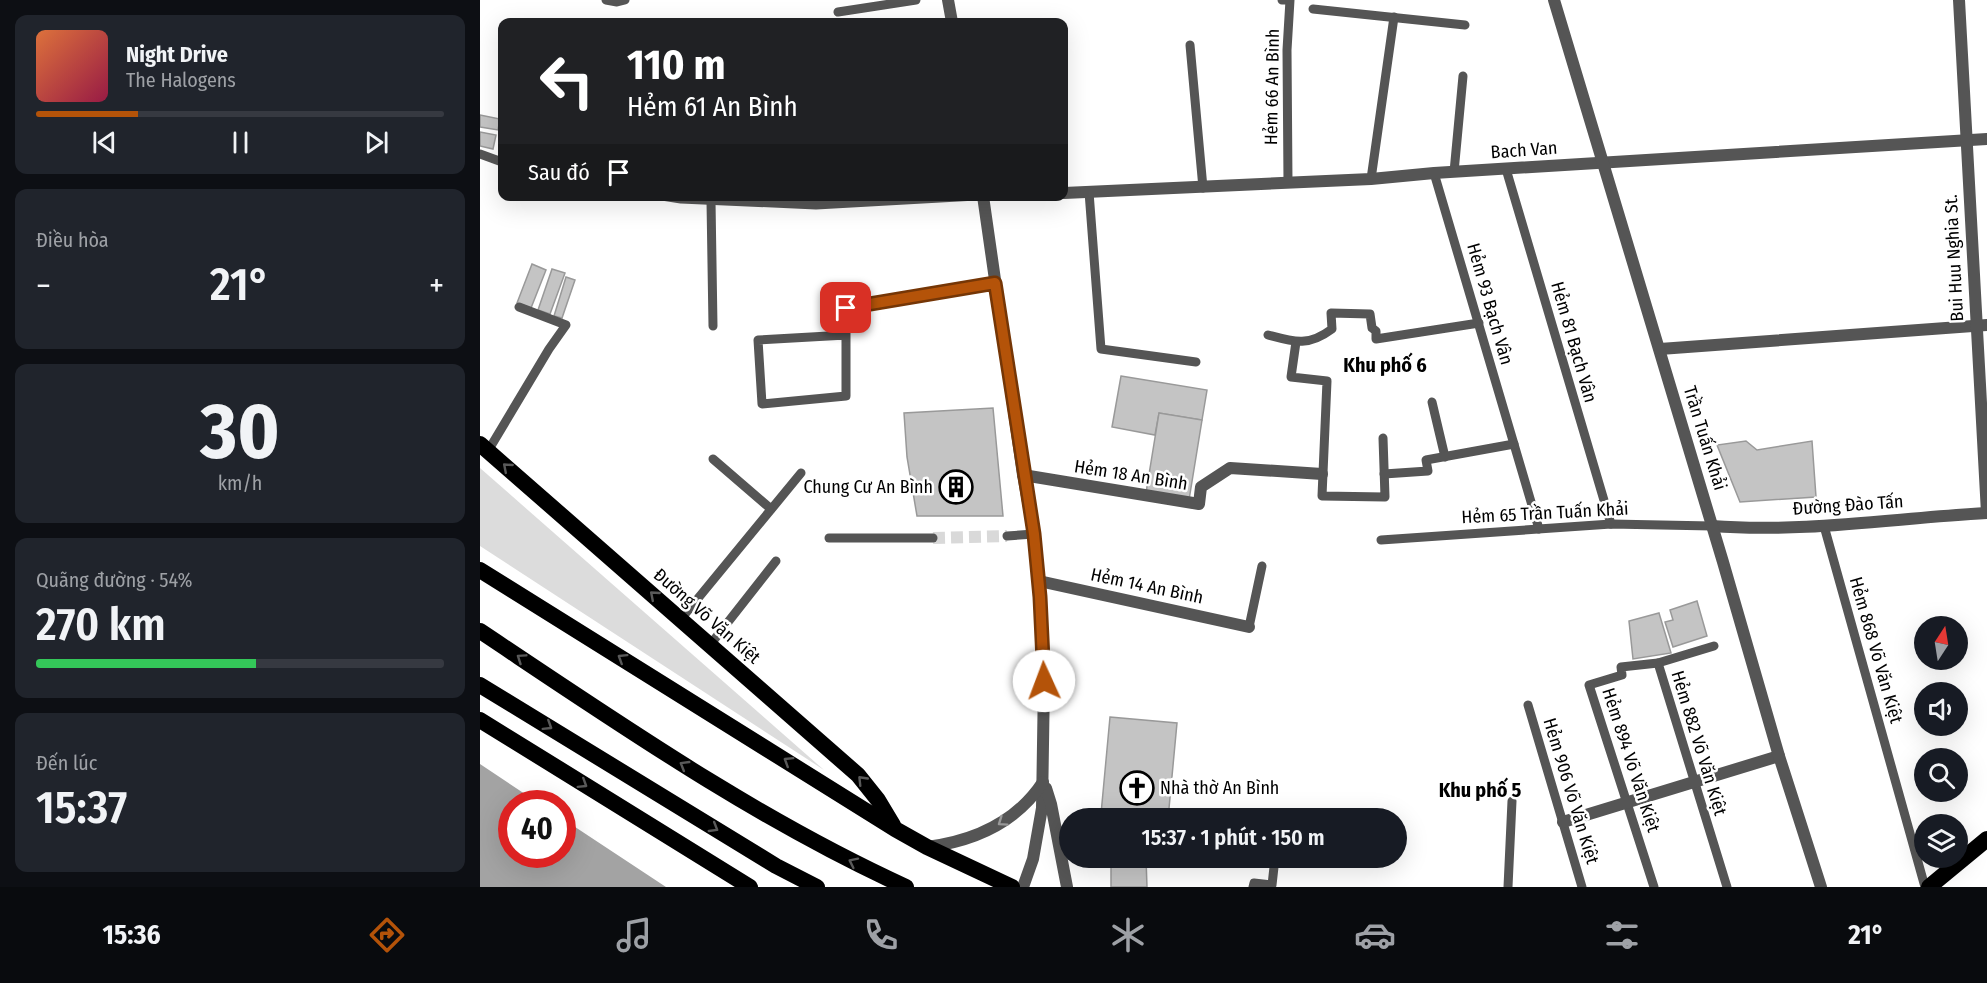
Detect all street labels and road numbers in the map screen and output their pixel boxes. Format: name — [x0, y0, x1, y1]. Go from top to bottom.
street label: Hẻm 66 An Bình — [1260, 29, 1284, 145]
street label: Bach Van — [1490, 137, 1558, 163]
street label: Bui Huu Nghia St. — [1940, 194, 1968, 322]
street label: Hẻm 93 Bạch Vân — [1462, 241, 1518, 367]
street label: Hẻm 81 Bạch Vân — [1546, 279, 1602, 405]
street label: Trần Tuấn Khải — [1679, 383, 1731, 493]
street label: Hẻm 18 An Bình — [1073, 455, 1189, 495]
street label: Đường Đào Tấn — [1792, 490, 1904, 520]
street label: Hẻm 65 Trần Tuấn Khải — [1461, 498, 1629, 528]
street label: Hẻm 14 An Bình — [1089, 563, 1205, 609]
street label: Đường Võ Văn Kiệt — [649, 564, 765, 668]
street label: Hẻm 868 Võ Văn Kiệt — [1845, 574, 1907, 726]
street label: Hẻm 882 Võ Văn Kiệt — [1667, 668, 1732, 818]
street label: Hẻm 894 Võ Văn Kiệt — [1597, 685, 1665, 835]
street label: Hẻm 906 Võ Văn Kiệt — [1538, 715, 1604, 867]

